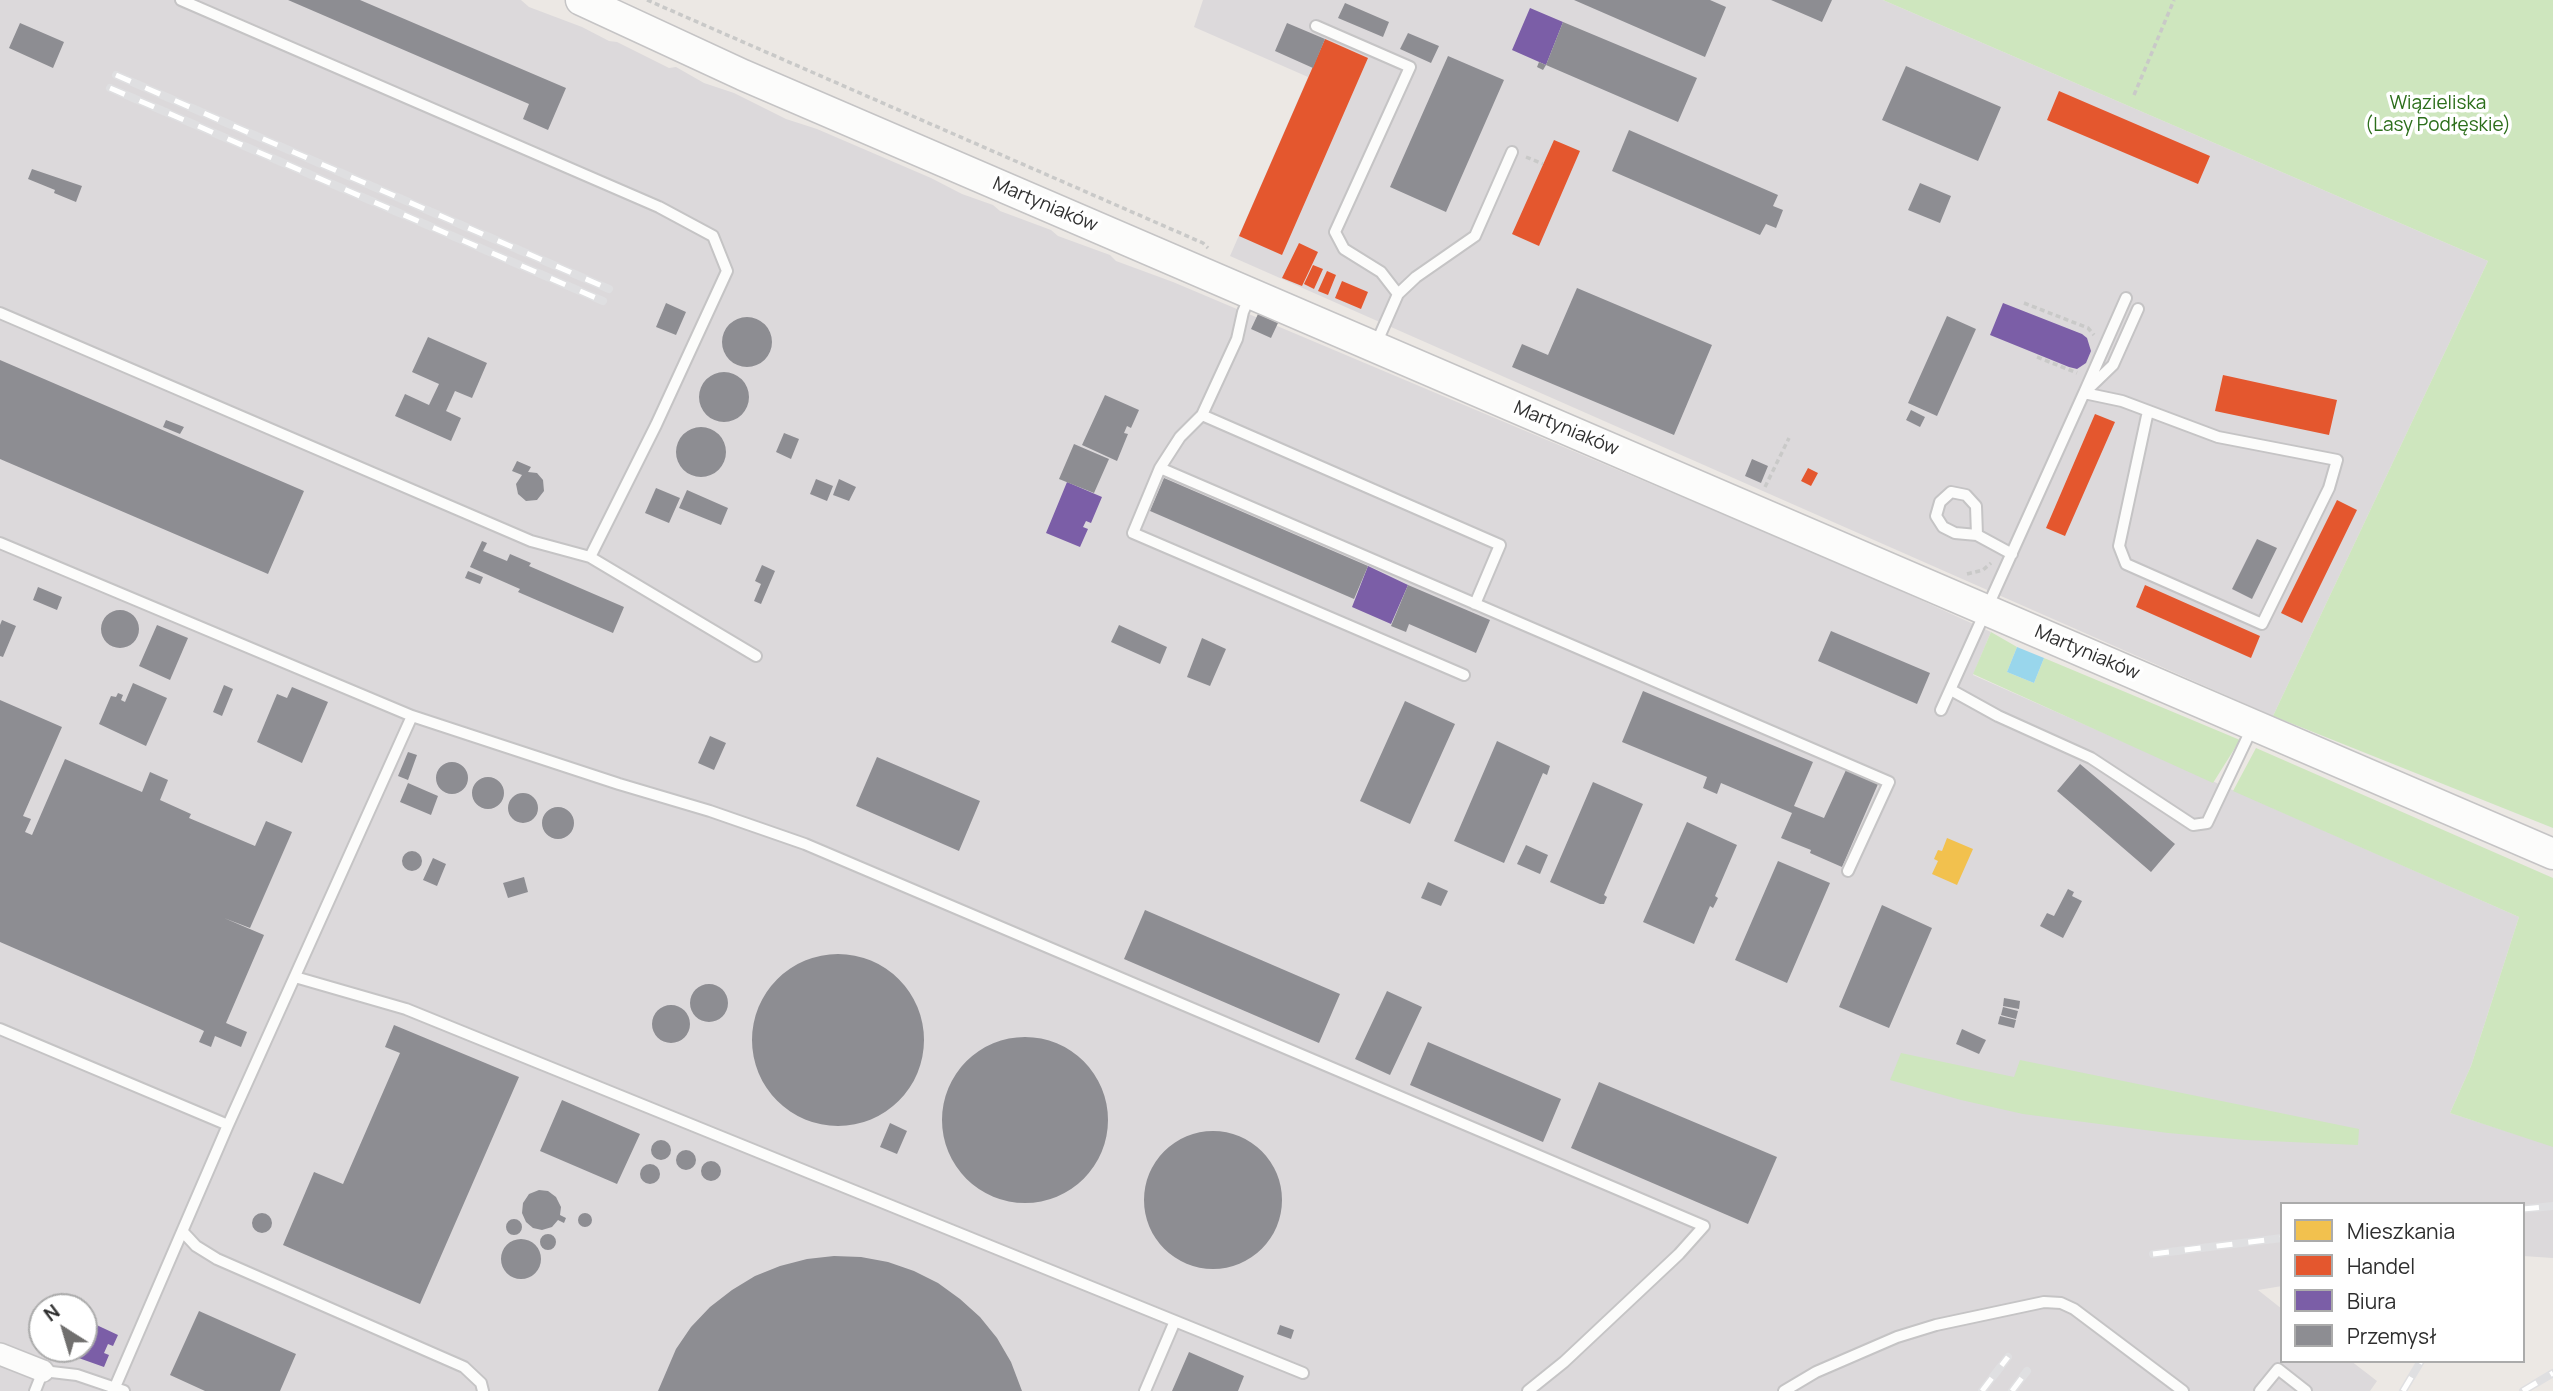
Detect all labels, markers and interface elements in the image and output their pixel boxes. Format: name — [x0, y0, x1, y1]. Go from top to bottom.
park label: Wiązieliska (Lasy Podłęskie) — [2365, 93, 2511, 137]
street label: Martyniaków — [989, 173, 1101, 237]
street label: Martyniaków — [1510, 397, 1622, 461]
street label: Martyniaków — [2031, 621, 2143, 685]
legend — [2280, 1202, 2525, 1363]
text: Mieszkania — [2347, 1217, 2455, 1245]
text: Handel — [2347, 1252, 2415, 1280]
text: Biura — [2347, 1287, 2396, 1315]
north arrow — [28, 1293, 98, 1363]
text: N — [38, 1298, 65, 1327]
text: Przemysł — [2347, 1322, 2437, 1350]

